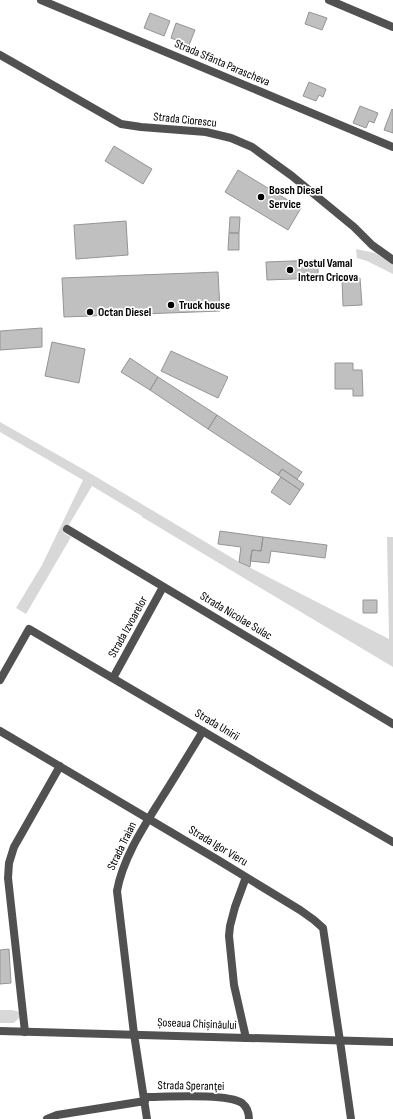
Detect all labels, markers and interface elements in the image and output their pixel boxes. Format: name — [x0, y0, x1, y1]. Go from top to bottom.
street label: Strada Sfânta Parascheva — [172, 36, 272, 90]
street label: Strada Ciorescu — [153, 109, 217, 131]
place label: Bosch Diesel Service — [269, 183, 323, 212]
marker: Bosch Diesel Service — [256, 192, 266, 202]
place label: Postul Vamal Intern Cricova — [298, 256, 358, 285]
marker: Postul Vamal Intern Cricova — [285, 265, 295, 275]
place label: Truck house — [179, 298, 230, 313]
marker: Truck house — [166, 300, 176, 310]
place label: Octan Diesel — [98, 305, 151, 320]
marker: Octan Diesel — [85, 307, 95, 317]
street label: Strada Nicolae Sulac — [197, 589, 275, 644]
street label: Strada Izvoarelor — [105, 593, 151, 660]
street label: Strada Unirii — [192, 706, 242, 744]
street label: Strada Traian — [104, 819, 140, 873]
street label: Strada Igor Vieru — [186, 822, 250, 870]
street label: Șoseaua Chișinăului — [157, 1015, 237, 1033]
street label: Strada Speranţei — [157, 1078, 225, 1094]

